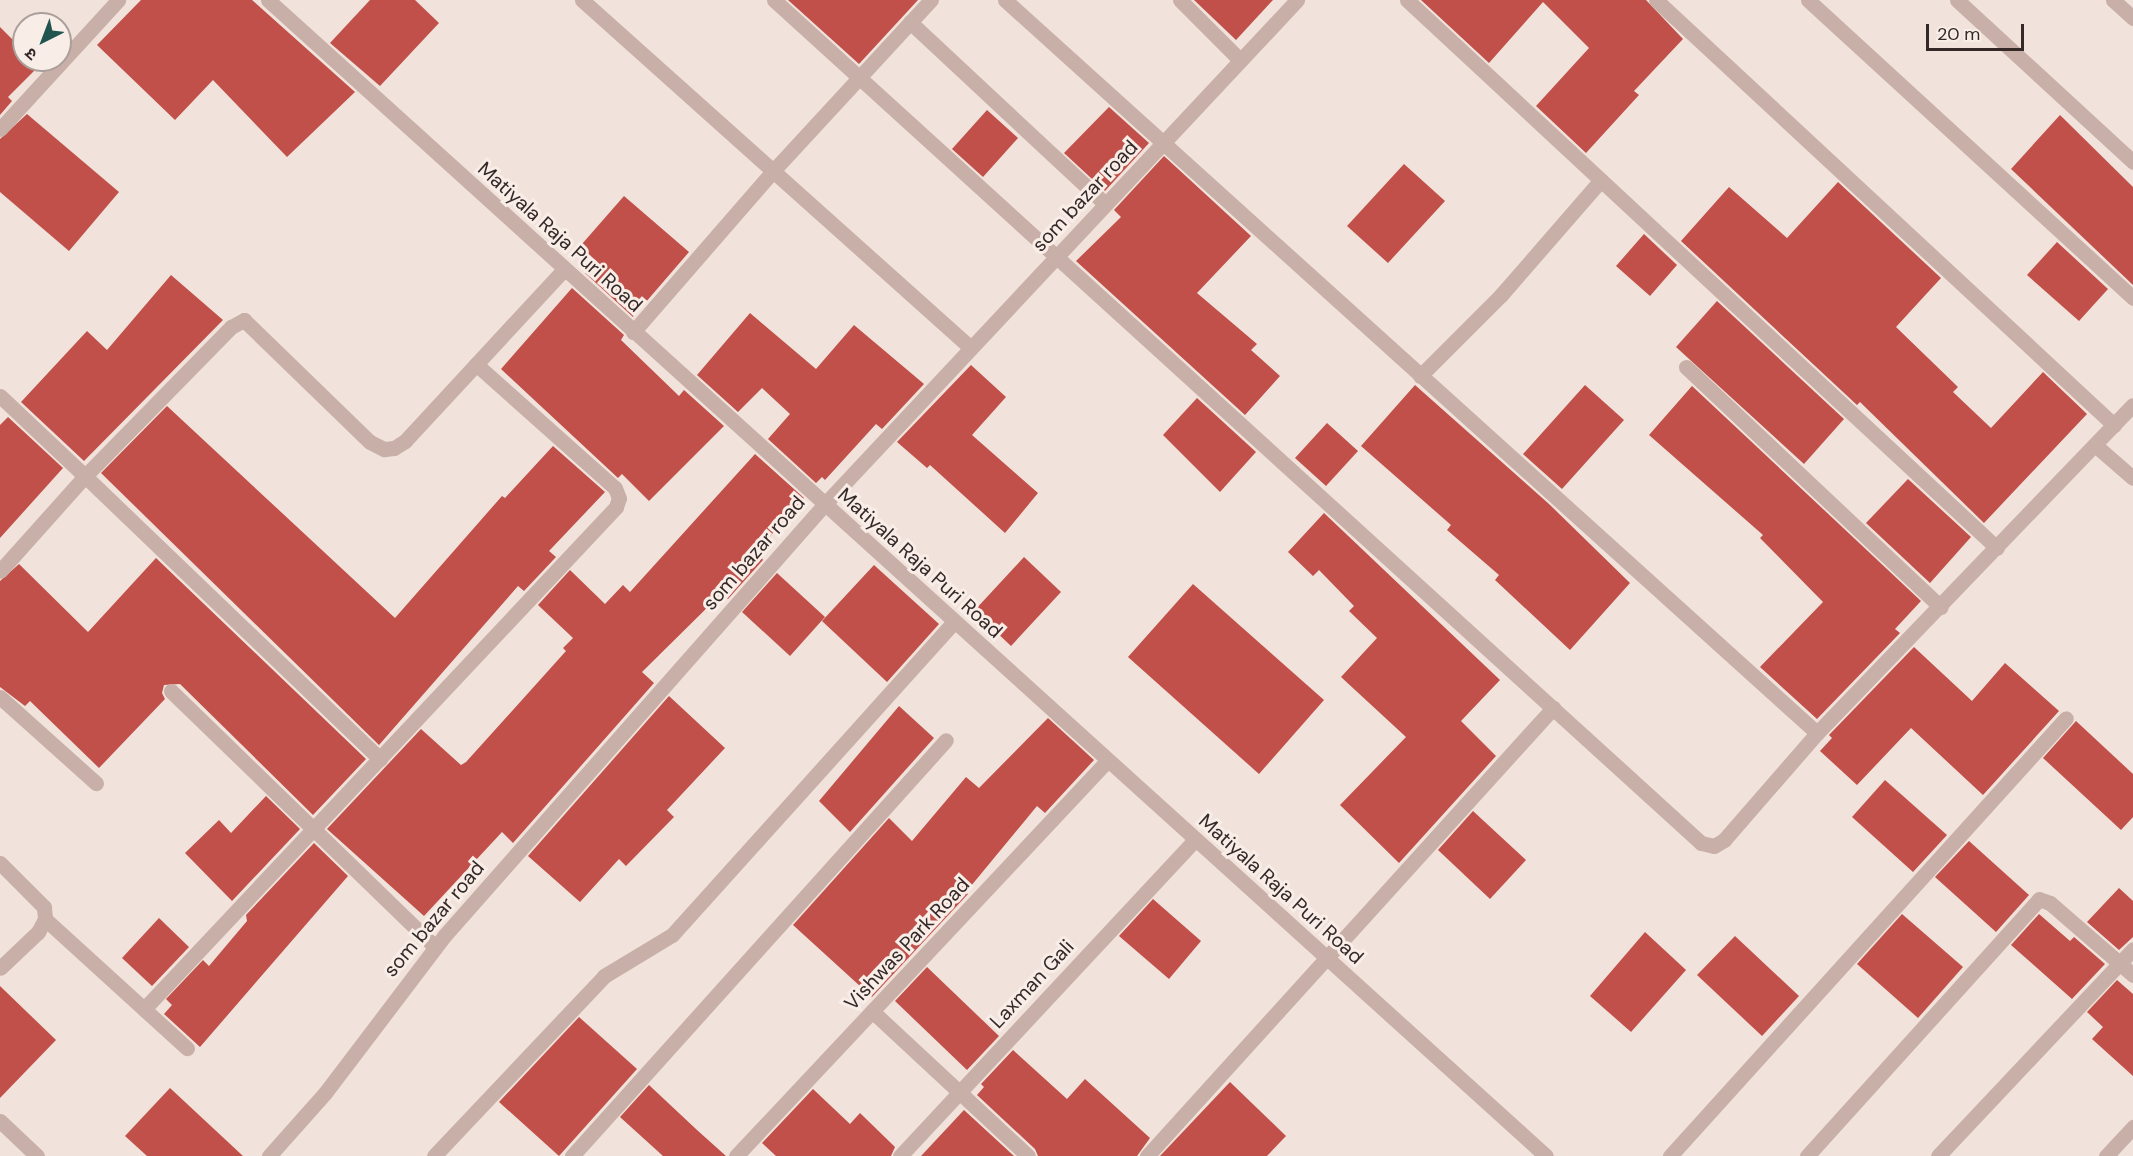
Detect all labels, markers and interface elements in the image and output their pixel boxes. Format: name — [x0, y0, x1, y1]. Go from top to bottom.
north arrow — [12, 12, 72, 72]
scale bar — [1929, 12, 2026, 50]
text: 20 m — [1937, 22, 1980, 46]
text: उ — [20, 43, 41, 65]
street label: som bazar road — [1027, 135, 1143, 257]
street label: Matiyala Raja Puri Road — [473, 157, 647, 317]
street label: Matiyala Raja Puri Road — [833, 483, 1007, 643]
street label: som bazar road — [698, 491, 810, 615]
street label: Matiyala Raja Puri Road — [1194, 809, 1368, 969]
street label: som bazar road — [379, 856, 489, 982]
street label: Vishwas Park Road — [839, 873, 975, 1015]
street label: Laxman Gali — [985, 935, 1079, 1033]

